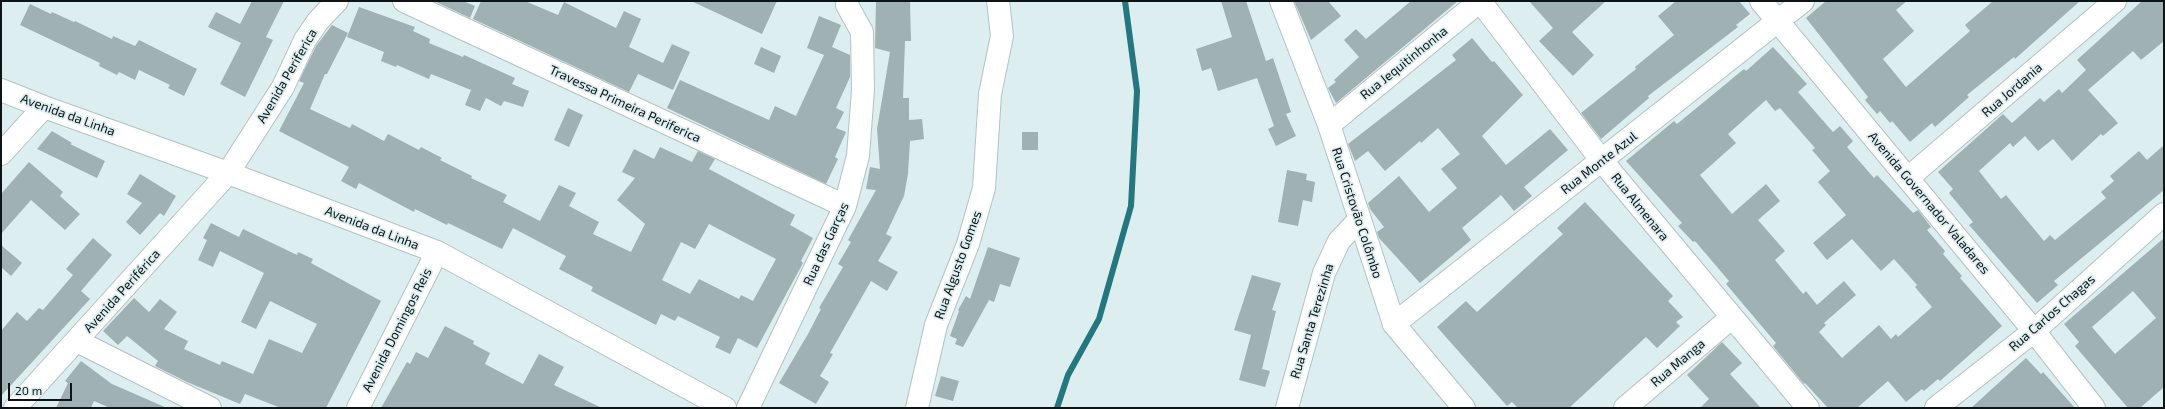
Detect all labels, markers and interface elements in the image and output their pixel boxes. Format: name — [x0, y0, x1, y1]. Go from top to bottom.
street label: Rua Jequitinhonha — [1357, 23, 1451, 103]
street label: Avenida Periferica — [254, 26, 320, 126]
street label: Rua Jordania — [1979, 60, 2045, 120]
street label: Travessa Primeira Periferica — [547, 62, 703, 146]
street label: Avenida da Linha — [19, 91, 117, 139]
street label: Rua Monte Azul — [1558, 128, 1640, 198]
street label: Avenida Governador Valadares — [1865, 129, 1993, 277]
street label: Rua Cristovão Colômbo — [1328, 146, 1386, 280]
street label: Rua Almenara — [1608, 170, 1672, 244]
street label: Rua das Garças — [800, 200, 852, 288]
street label: Avenida da Linha — [323, 203, 421, 253]
street label: Rua Algusto Gomes — [931, 209, 985, 321]
street label: Avenida Periférica — [81, 246, 163, 336]
street label: Rua Santa Terezinha — [1287, 262, 1337, 380]
street label: Avenida Domingos Reis — [359, 265, 435, 395]
street label: Rua Carlos Chagas — [2006, 271, 2098, 355]
street label: Rua Manga — [1648, 336, 1708, 390]
scale bar — [10, 375, 74, 401]
text: 20 m — [15, 383, 42, 397]

